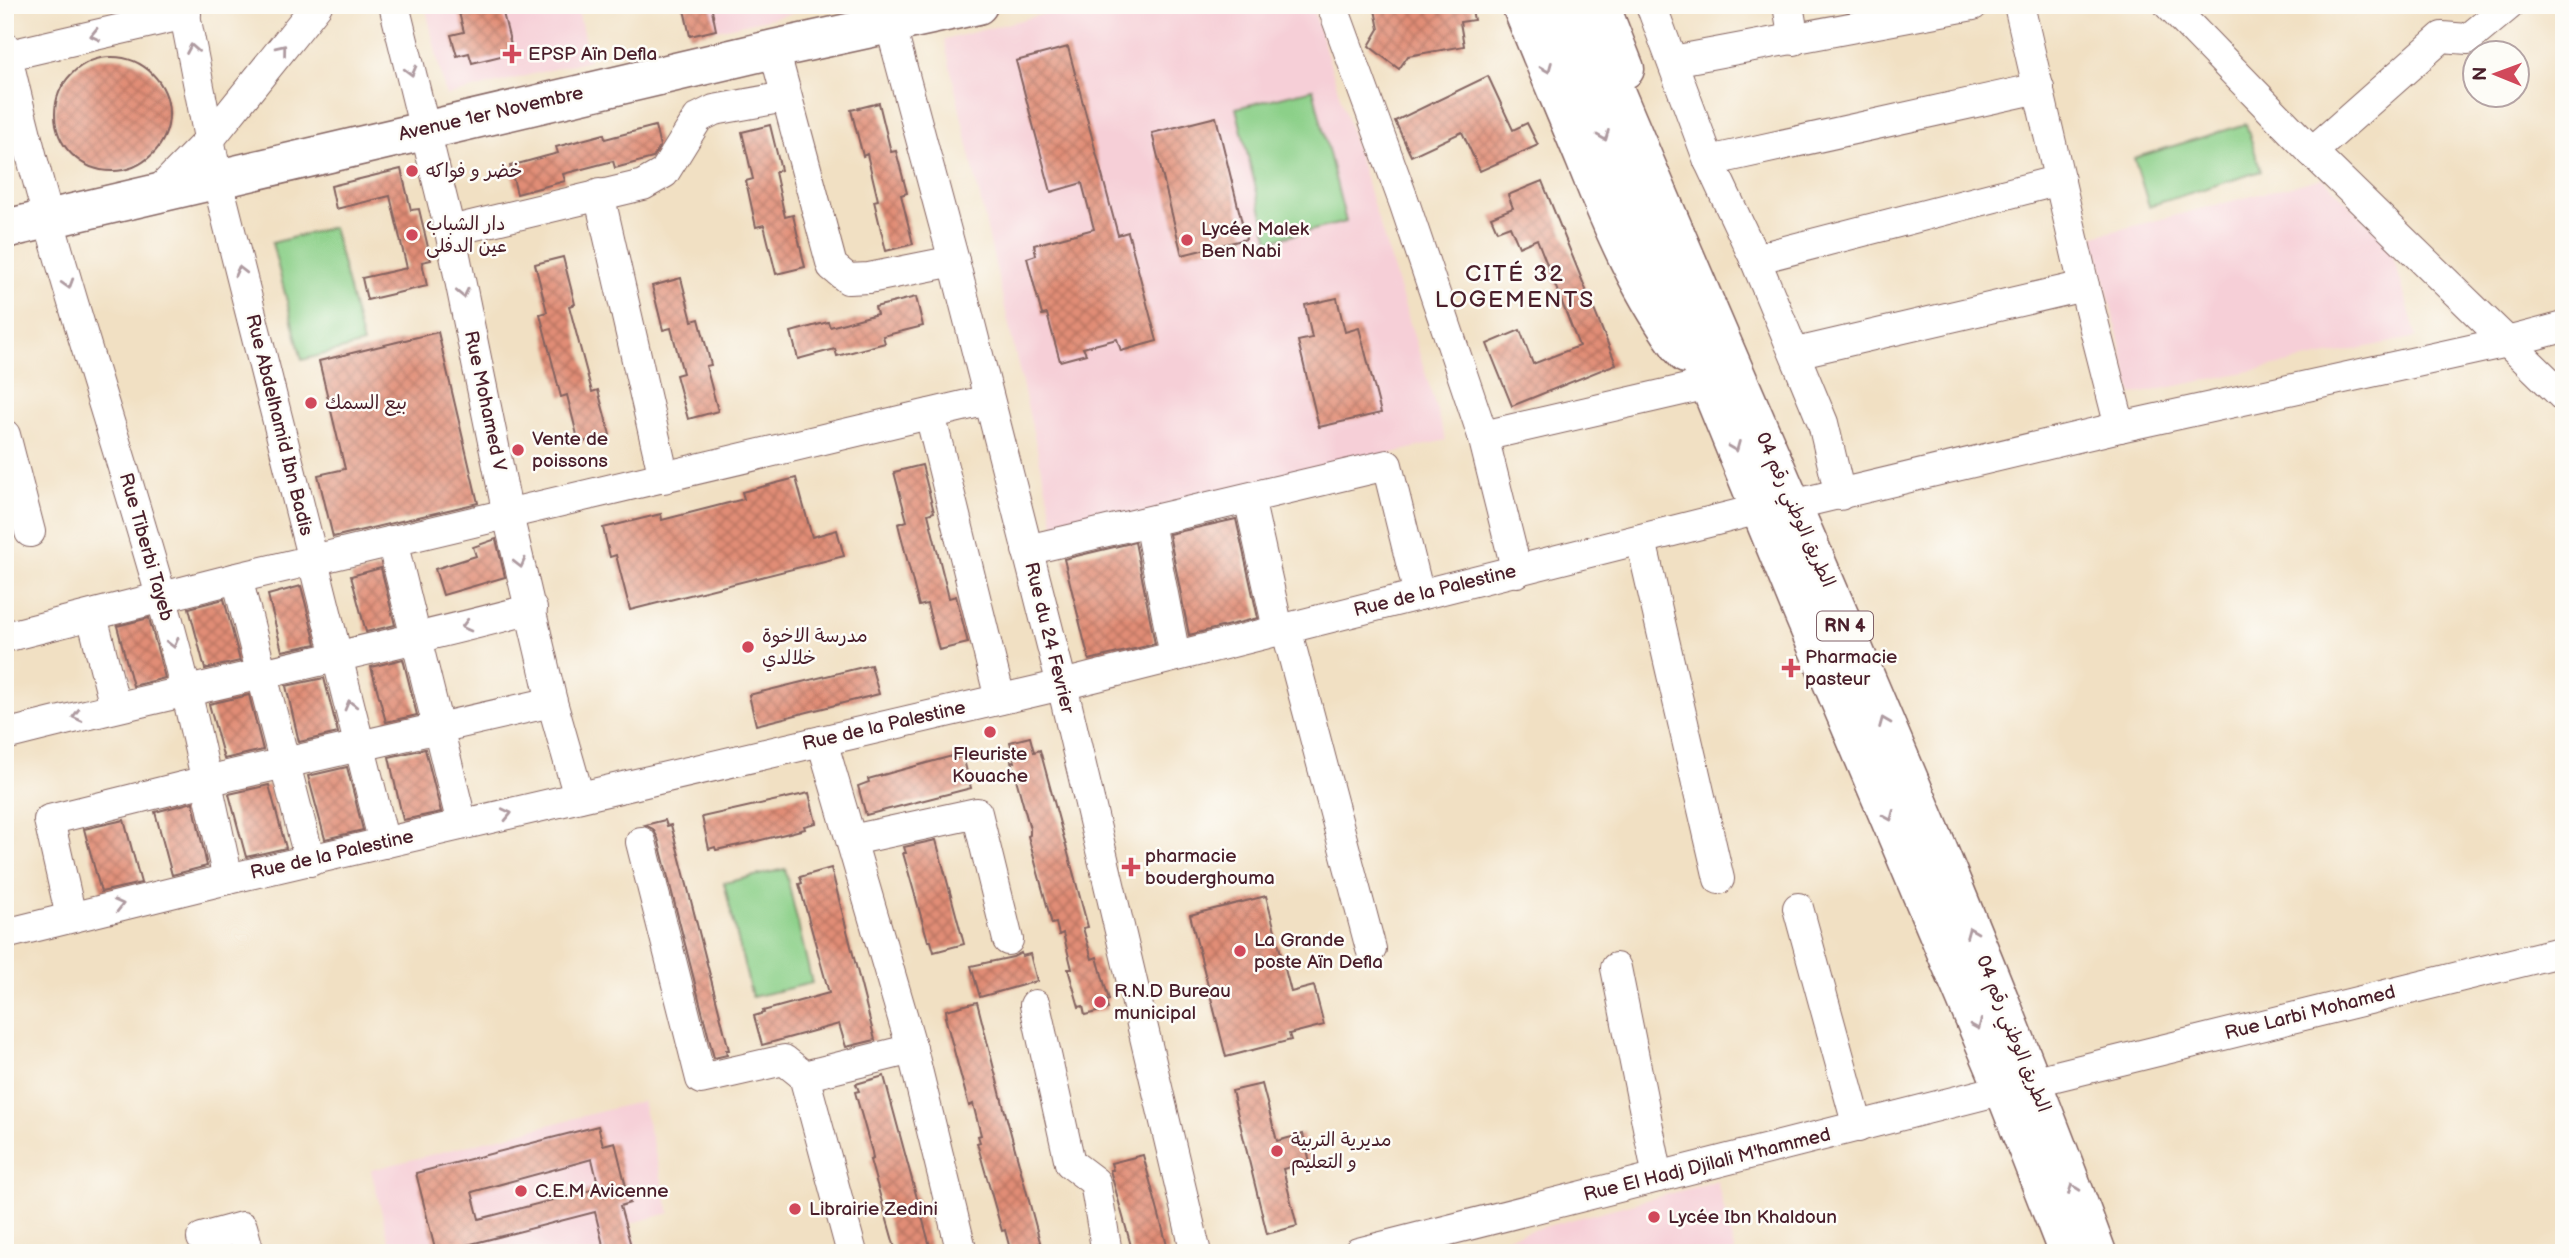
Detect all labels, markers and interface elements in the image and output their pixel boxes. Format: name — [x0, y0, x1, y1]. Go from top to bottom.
one-way arrow — [90, 27, 102, 41]
north arrow — [2460, 38, 2530, 108]
one-way arrow — [185, 43, 200, 55]
place label: EPSP Aïn Defla — [528, 43, 657, 66]
one-way arrow — [274, 44, 286, 57]
marker: EPSP Aïn Defla — [502, 44, 522, 64]
one-way arrow — [1539, 62, 1553, 74]
one-way arrow — [403, 65, 417, 77]
text: N — [2469, 66, 2492, 81]
street label: Avenue 1er Novembre — [396, 82, 586, 146]
one-way arrow — [1595, 130, 1609, 142]
place label: خضر و فواكه — [426, 160, 522, 183]
marker: خضر و فواكه — [404, 163, 420, 179]
place label: دار الشباب عين الدفلى — [426, 213, 507, 258]
place label: Lycée Malek Ben Nabi — [1201, 218, 1310, 263]
marker: دار الشباب عين الدفلى — [404, 227, 420, 243]
marker: Lycée Malek Ben Nabi — [1179, 232, 1195, 248]
district label: CITÉ 32 LOGEMENTS — [1435, 260, 1595, 314]
one-way arrow — [234, 265, 248, 277]
one-way arrow — [60, 278, 75, 290]
one-way arrow — [454, 287, 469, 299]
street label: Rue Abdelhamid Ibn Badis — [240, 312, 318, 538]
street label: Rue Mohamed V — [459, 329, 511, 474]
place label: بيع السمك — [325, 392, 407, 416]
marker: بيع السمك — [303, 395, 319, 411]
place label: Vente de poissons — [532, 428, 608, 473]
street label: الطريق الوطني رقم 04 — [1747, 429, 1840, 593]
one-way arrow — [1727, 440, 1741, 453]
marker: Vente de poissons — [510, 442, 526, 458]
street label: Rue Tiberbi Tayeb — [114, 470, 178, 624]
one-way arrow — [512, 557, 526, 569]
street label: Rue du 24 Fevrier — [1019, 560, 1079, 717]
street label: Rue de la Palestine — [1351, 560, 1519, 622]
road number: RN 4 — [1817, 612, 1873, 640]
one-way arrow — [460, 618, 472, 632]
place label: مدرسة الاخوة خلالدي — [762, 625, 868, 672]
one-way arrow — [165, 637, 180, 649]
marker: مدرسة الاخوة خلالدي — [740, 639, 756, 655]
place label: Pharmacie pasteur — [1805, 646, 1897, 691]
marker: Pharmacie pasteur — [1783, 660, 1799, 676]
street label: Rue de la Palestine — [800, 696, 968, 756]
one-way arrow — [344, 700, 358, 712]
one-way arrow — [71, 708, 83, 722]
one-way arrow — [1878, 716, 1892, 729]
marker: Fleuriste Kouache — [982, 724, 998, 740]
place label: Fleuriste Kouache — [952, 743, 1028, 788]
one-way arrow — [501, 807, 513, 822]
one-way arrow — [1880, 809, 1894, 821]
street label: Rue de la Palestine — [248, 825, 416, 885]
place label: pharmacie bouderghouma — [1145, 845, 1275, 890]
marker: pharmacie bouderghouma — [1123, 859, 1139, 875]
one-way arrow — [113, 899, 125, 913]
one-way arrow — [1965, 926, 1979, 939]
place label: La Grande poste Aïn Defla — [1254, 929, 1383, 974]
marker: La Grande poste Aïn Defla — [1232, 943, 1248, 959]
street label: الطريق الوطني رقم 04 — [1967, 952, 2055, 1117]
place label: R.N.D Bureau municipal — [1114, 980, 1231, 1025]
street label: Rue Larbi Mohamed — [2222, 981, 2398, 1045]
marker: R.N.D Bureau municipal — [1092, 994, 1108, 1010]
one-way arrow — [1969, 1018, 1983, 1030]
street label: Rue El Hadj Djilali M'hammed — [1581, 1123, 1833, 1207]
place label: مديرية التربية و التعليم — [1291, 1129, 1392, 1176]
marker: مديرية التربية و التعليم — [1269, 1143, 1285, 1159]
place label: C.E.M Avicenne — [535, 1180, 669, 1203]
marker: C.E.M Avicenne — [513, 1183, 529, 1199]
one-way arrow — [2067, 1183, 2081, 1195]
place label: Librairie Zedini — [809, 1198, 938, 1221]
marker: Librairie Zedini — [787, 1201, 803, 1217]
place label: Lycée Ibn Khaldoun — [1668, 1206, 1837, 1229]
marker: Lycée Ibn Khaldoun — [1646, 1209, 1662, 1225]

